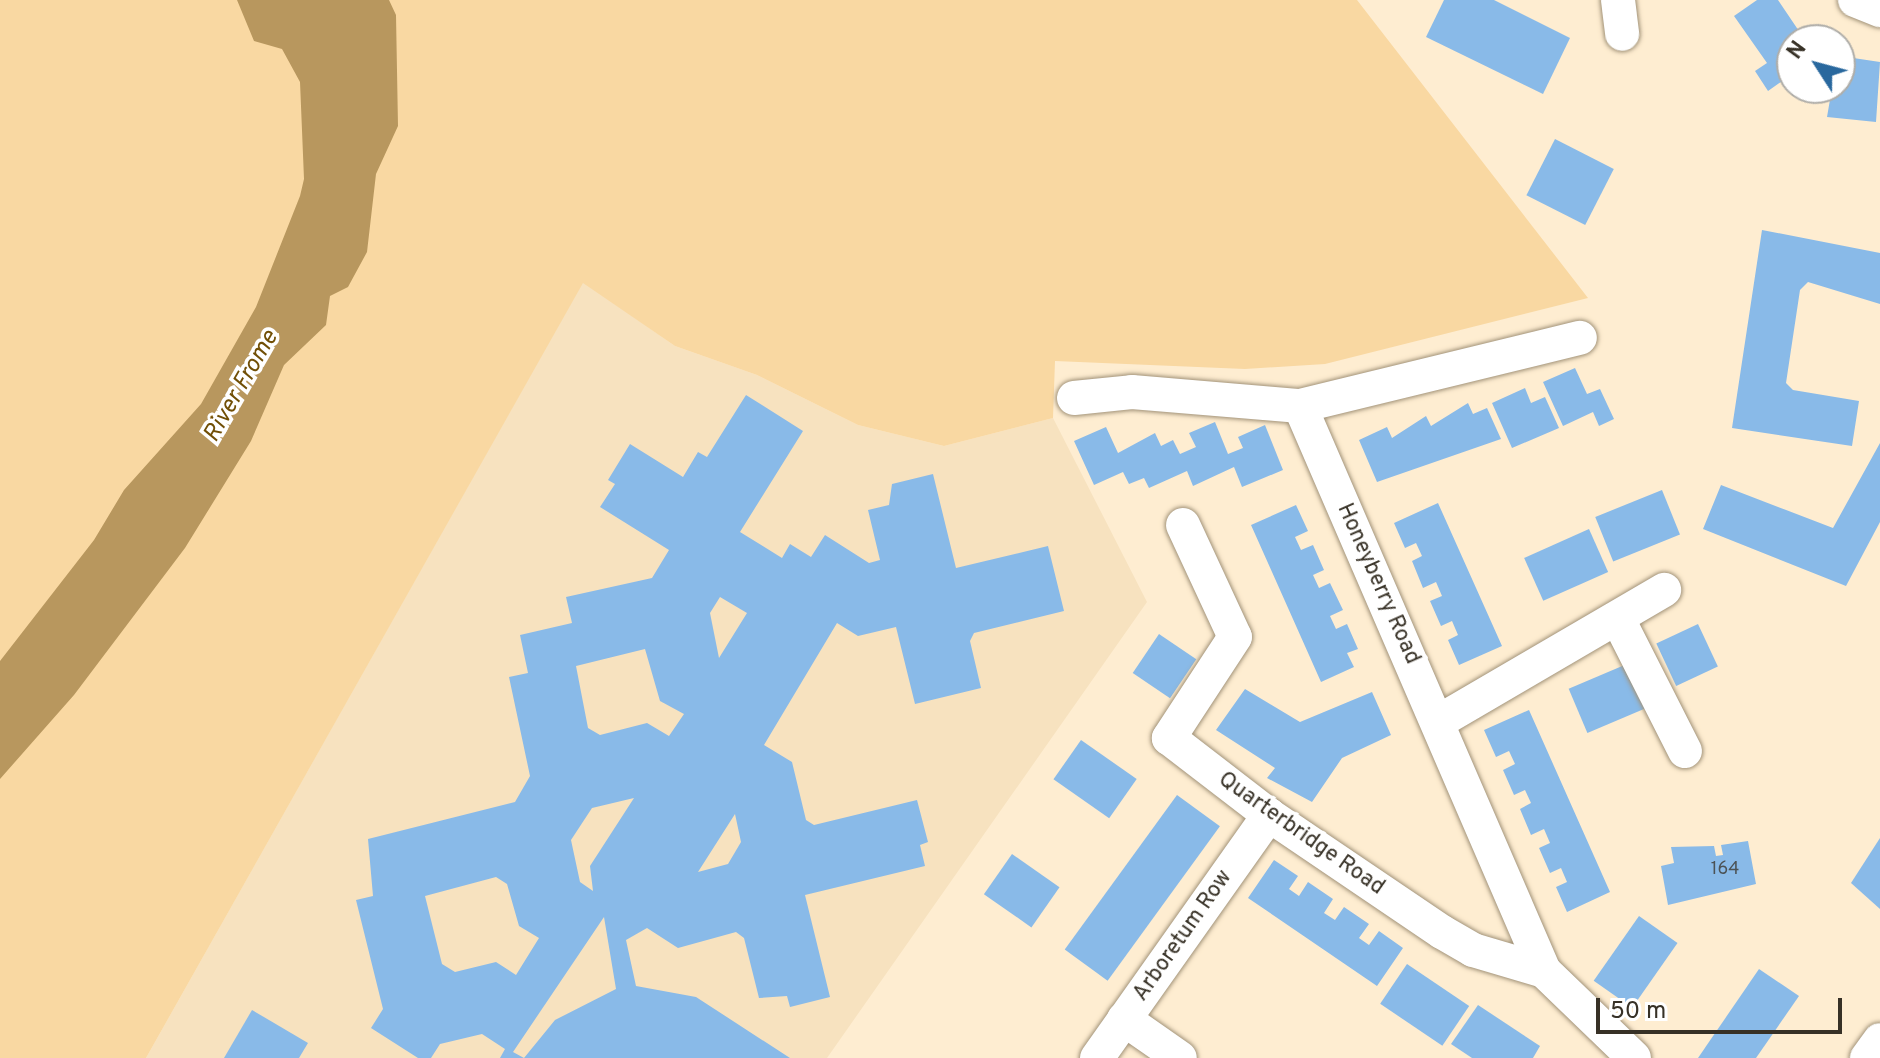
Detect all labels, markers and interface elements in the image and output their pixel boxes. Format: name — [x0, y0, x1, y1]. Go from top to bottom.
north arrow — [1776, 24, 1856, 104]
text: N — [1782, 36, 1813, 65]
water label: River Frome — [198, 326, 286, 448]
street label: Honeyberry Road — [1331, 500, 1425, 668]
street label: Quarterbridge Road — [1213, 767, 1389, 901]
house number: 164 — [1711, 859, 1739, 881]
street label: Arboretum Row — [1128, 865, 1238, 1007]
scale bar — [1600, 982, 1846, 1032]
text: 50 m — [1610, 997, 1666, 1027]

